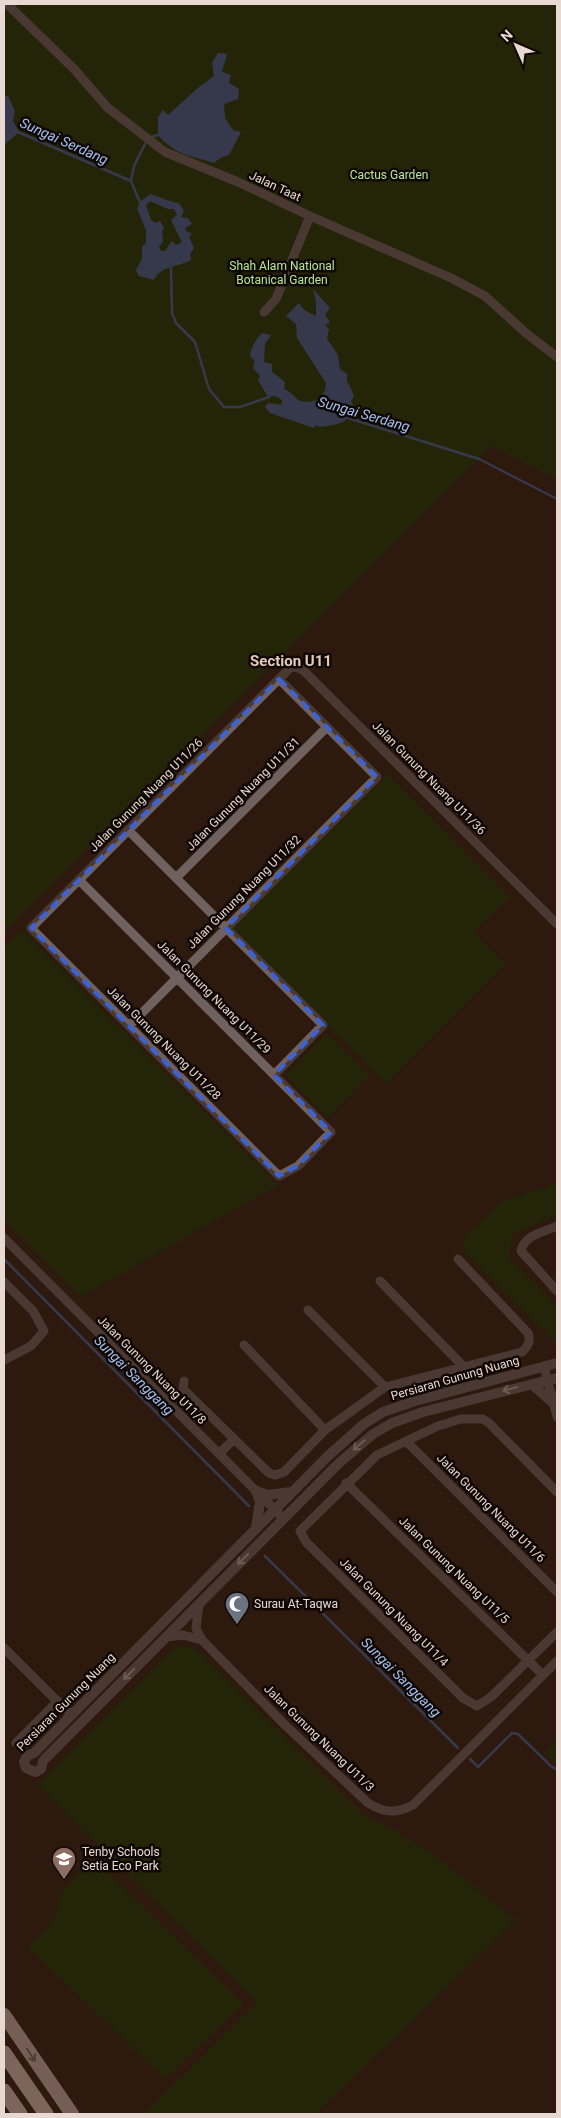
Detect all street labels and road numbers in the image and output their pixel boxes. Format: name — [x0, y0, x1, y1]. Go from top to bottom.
street label: Jalan Taat — [247, 168, 303, 204]
street label: Jalan Gunung Nuang U11/36 — [369, 718, 489, 838]
street label: Jalan Gunung Nuang U11/31 — [183, 734, 303, 854]
street label: Jalan Gunung Nuang U11/26 — [86, 735, 206, 855]
street label: Jalan Gunung Nuang U11/32 — [184, 832, 304, 952]
street label: Jalan Gunung Nuang U11/29 — [154, 937, 274, 1057]
street label: Jalan Gunung Nuang U11/28 — [104, 983, 224, 1103]
street label: Jalan Gunung Nuang U11/8 — [95, 1313, 209, 1427]
street label: Persiaran Gunung Nuang — [389, 1353, 521, 1403]
street label: Jalan Gunung Nuang U11/6 — [434, 1451, 548, 1565]
street label: Jalan Gunung Nuang U11/5 — [396, 1514, 512, 1626]
street label: Jalan Gunung Nuang U11/4 — [337, 1555, 451, 1669]
street label: Persiaran Gunung Nuang — [14, 1650, 118, 1754]
street label: Jalan Gunung Nuang U11/3 — [261, 1682, 377, 1794]

